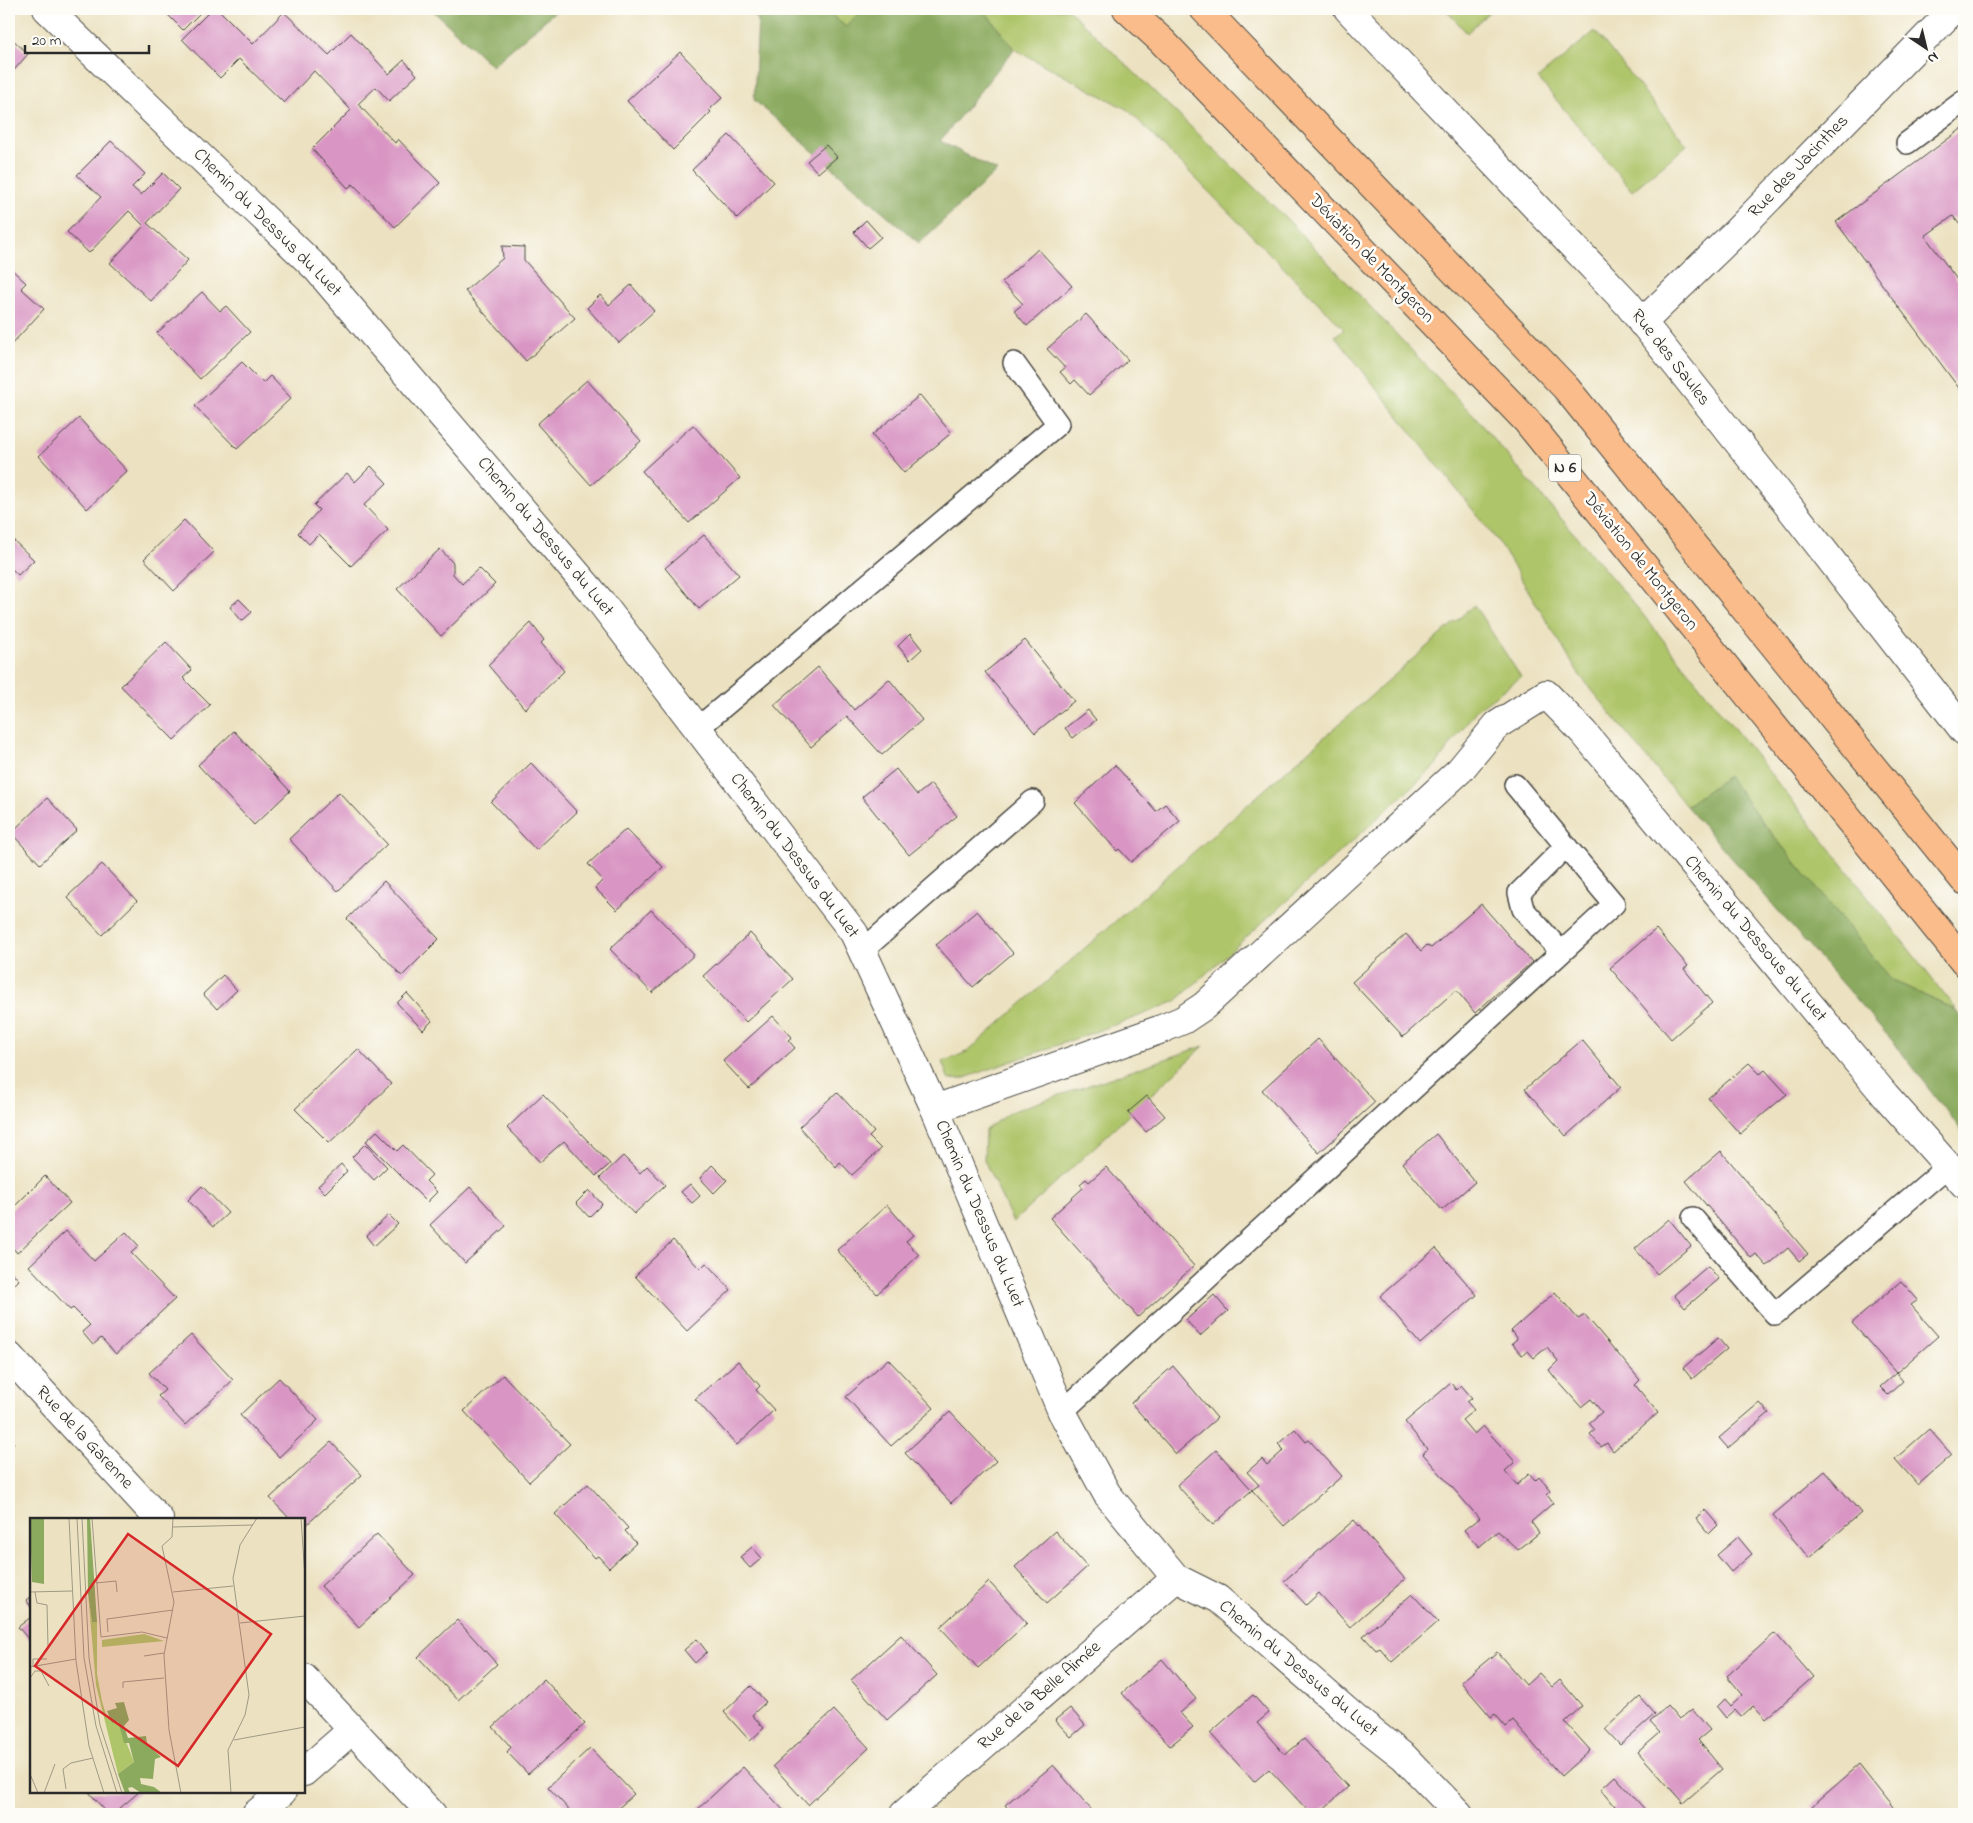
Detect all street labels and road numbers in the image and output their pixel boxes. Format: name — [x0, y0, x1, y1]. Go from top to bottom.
street label: Rue des Jacinthes — [1743, 109, 1855, 225]
street label: Chemin du Dessus du Luet — [187, 143, 347, 303]
street label: Déviation de Montgeron — [1301, 188, 1440, 330]
street label: Rue des Saules — [1624, 304, 1716, 412]
street label: Chemin du Dessus du Luet — [470, 452, 620, 622]
road number: N 6 — [1549, 454, 1581, 482]
street label: Déviation de Montgeron — [1575, 487, 1704, 637]
street label: Chemin du Dessus du Luet — [723, 768, 865, 944]
street label: Chemin du Dessous du Luet — [1677, 850, 1833, 1028]
street label: Chemin du Dessus du Luet — [928, 1116, 1030, 1312]
street label: Rue de la Garenne — [29, 1380, 140, 1496]
street label: Chemin du Dessus du Luet — [1213, 1594, 1383, 1744]
street label: Rue de la Belle Aimée — [973, 1634, 1108, 1757]

